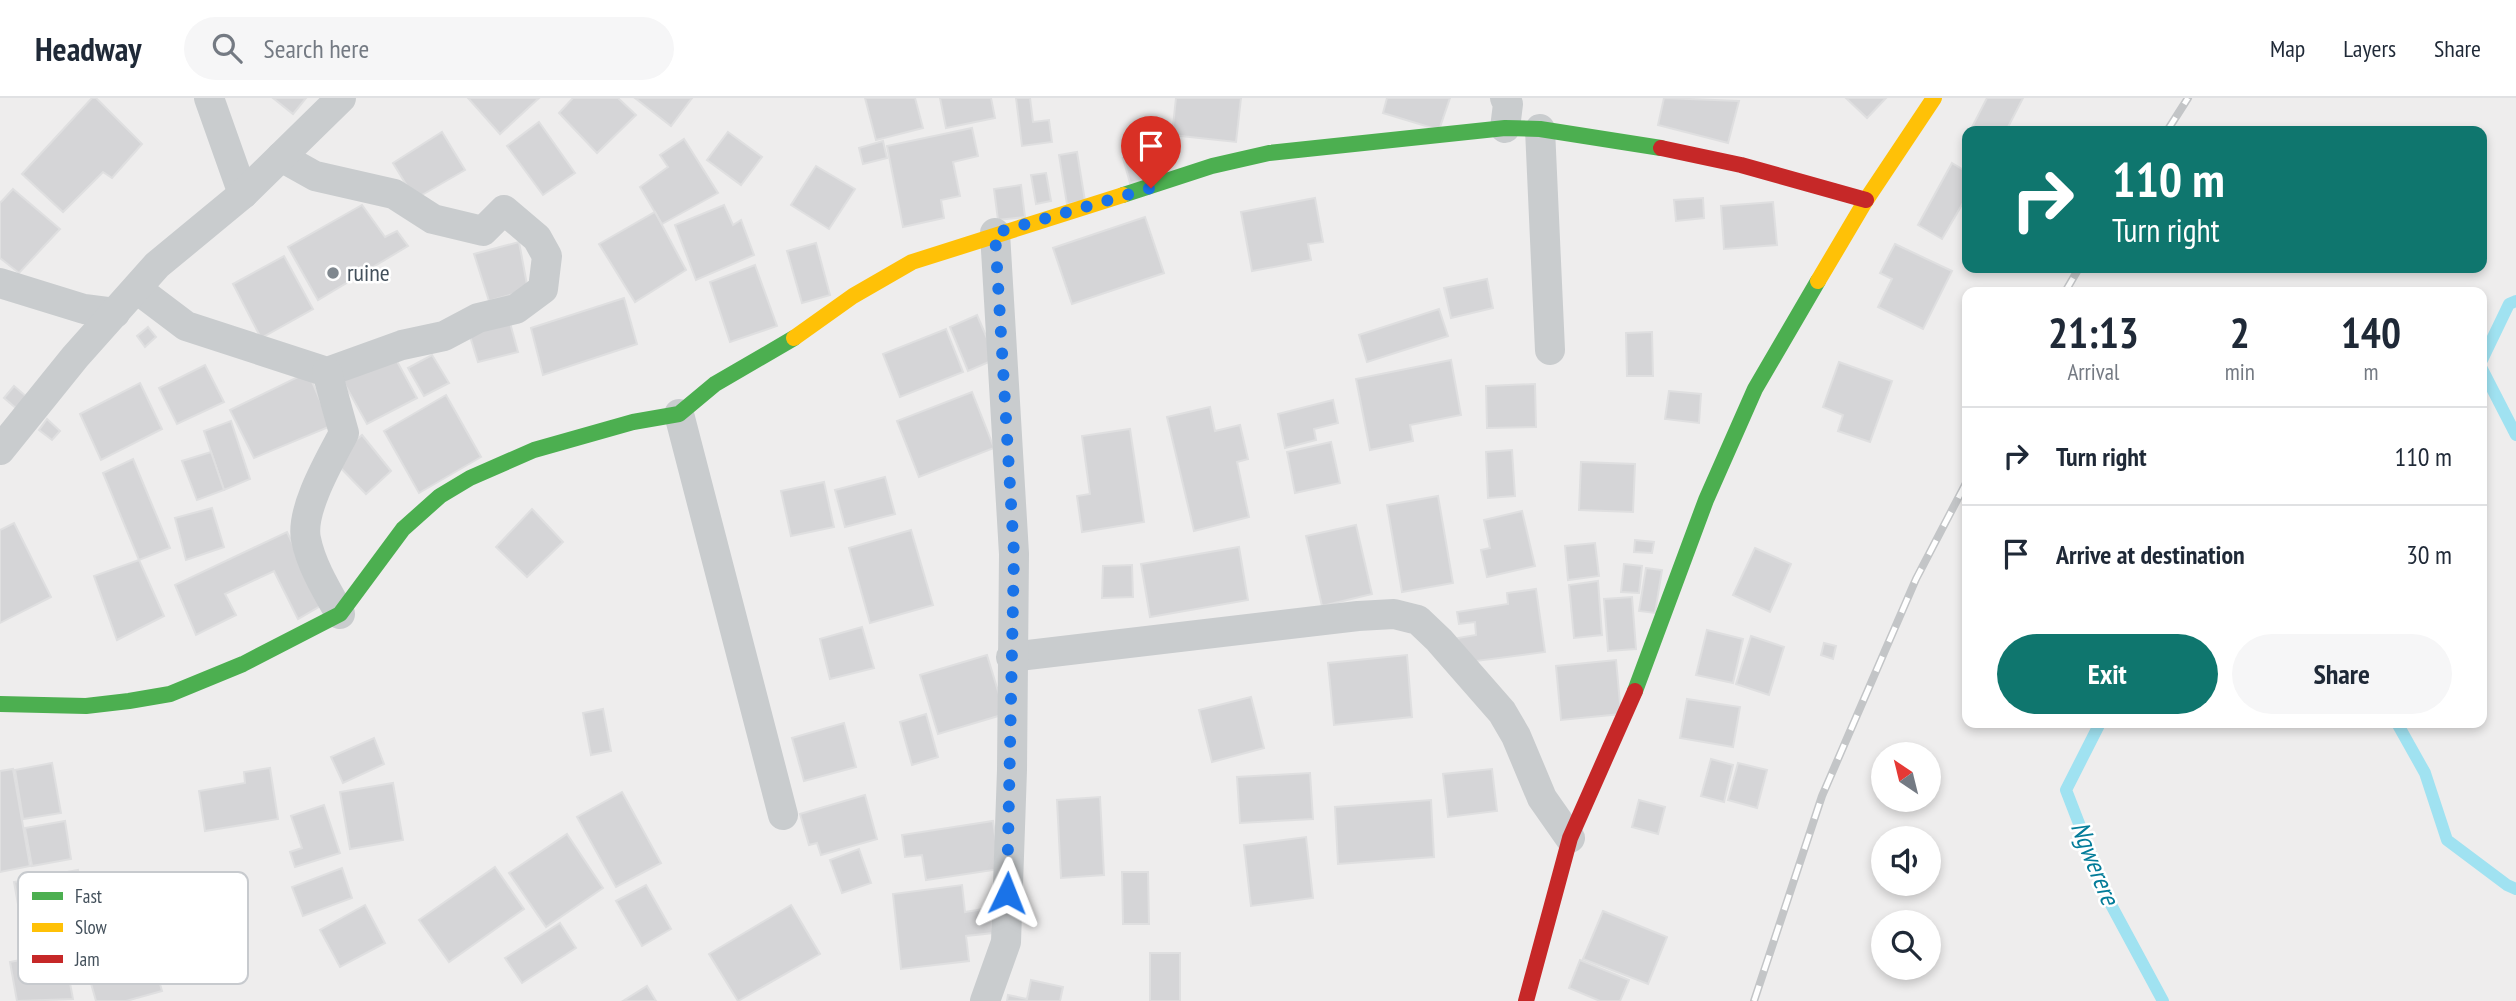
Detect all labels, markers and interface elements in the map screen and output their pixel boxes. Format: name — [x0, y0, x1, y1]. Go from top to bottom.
search box — [184, 17, 674, 80]
text: Headway — [35, 27, 142, 70]
icon: search — [208, 29, 246, 67]
text: Search here — [264, 32, 369, 65]
text: Map — [2270, 33, 2305, 64]
text: Layers — [2343, 33, 2396, 64]
text: Share — [2434, 33, 2481, 64]
pin — [1121, 116, 1181, 188]
icon: arrive — [1132, 127, 1170, 165]
text: 110 m — [2112, 147, 2225, 211]
icon: right — [1997, 154, 2088, 245]
text: Turn right — [2112, 209, 2220, 251]
place label: ruine — [347, 257, 390, 288]
marker: ruine — [325, 265, 341, 281]
text: 21:13 — [2048, 305, 2139, 360]
text: 2 — [2230, 305, 2250, 360]
text: 140 — [2341, 305, 2401, 360]
text: Arrival — [2067, 357, 2119, 386]
text: min — [2225, 357, 2255, 386]
text: m — [2363, 357, 2378, 386]
icon: right — [1997, 437, 2035, 475]
text: Turn right — [2056, 440, 2147, 473]
text: 110 m — [2394, 440, 2452, 473]
icon: arrive — [1997, 535, 2035, 573]
text: Arrive at destination — [2056, 538, 2245, 571]
text: 30 m — [2406, 538, 2452, 571]
button: Exit — [1997, 634, 2218, 714]
button: Share — [2232, 634, 2452, 714]
north arrow — [1871, 742, 1941, 812]
map controls — [1871, 742, 1941, 980]
water label: Ngwerere — [2064, 816, 2128, 911]
button: sound — [1871, 826, 1941, 896]
position arrow — [970, 856, 1044, 930]
legend — [18, 872, 248, 984]
text: Fast — [75, 884, 103, 908]
button: search — [1871, 910, 1941, 980]
text: Slow — [75, 915, 108, 939]
text: Jam — [74, 947, 100, 971]

